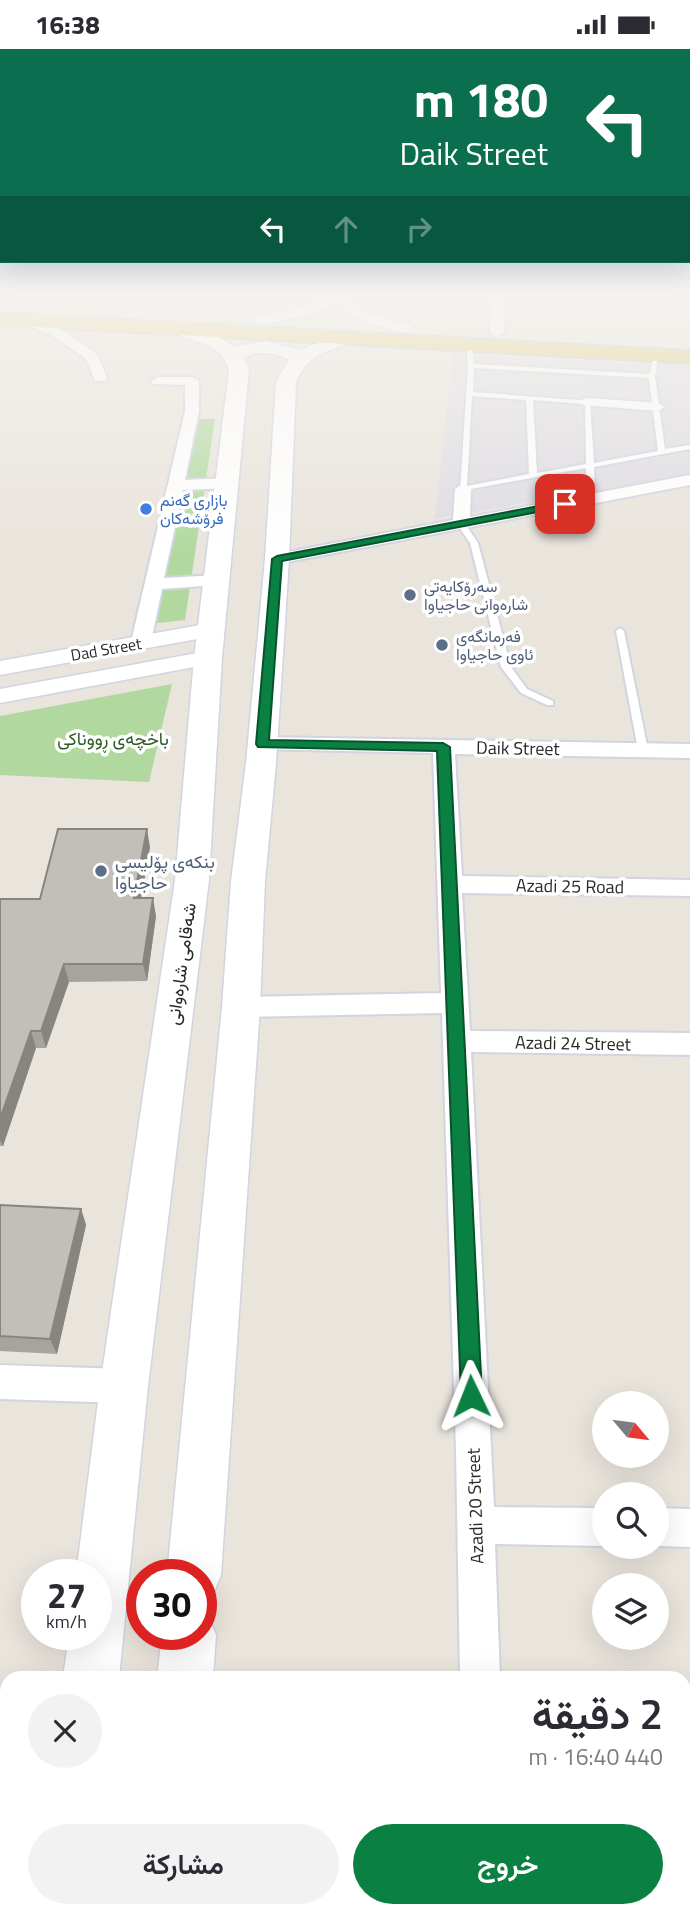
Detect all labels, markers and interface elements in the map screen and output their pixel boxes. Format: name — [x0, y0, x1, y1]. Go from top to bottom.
text: 16:38 — [35, 5, 100, 44]
text: 180 m — [414, 61, 548, 136]
icon: left — [572, 77, 663, 168]
text: Daik Street — [399, 129, 548, 177]
icon: left — [254, 210, 292, 248]
icon: ahead — [327, 210, 365, 248]
icon: right — [400, 210, 438, 248]
pin — [535, 474, 595, 534]
icon: arrive — [546, 485, 584, 523]
place label: بازاڕی گەنم فرۆشەکان — [160, 488, 227, 530]
marker: بازاڕی گەنم فرۆشەکان — [138, 501, 154, 517]
place label: سەرۆکایەتی شارەوانی حاجیاوا — [424, 574, 528, 616]
marker: سەرۆکایەتی شارەوانی حاجیاوا — [402, 587, 418, 603]
place label: فەرمانگەی ئاوی حاجیاوا — [456, 624, 534, 666]
street label: Dad Street — [69, 631, 144, 667]
marker: فەرمانگەی ئاوی حاجیاوا — [434, 637, 450, 653]
park label: باخچەی ڕووناکی — [57, 725, 169, 753]
street label: Daik Street — [476, 734, 561, 762]
place label: بنکەی پۆلیسی حاجیاوا — [115, 848, 215, 896]
marker: بنکەی پۆلیسی حاجیاوا — [93, 863, 109, 879]
street label: Azadi 25 Road — [516, 872, 624, 900]
street label: شەقامی شارەوانی — [159, 901, 203, 1027]
street label: Azadi 24 Street — [515, 1028, 632, 1058]
position arrow — [434, 1359, 508, 1433]
north arrow — [592, 1391, 668, 1468]
map controls — [592, 1391, 669, 1650]
street label: Azadi 20 Street — [459, 1447, 491, 1564]
button: search — [592, 1482, 669, 1559]
speed limit sign: 30 — [126, 1559, 217, 1650]
text: 27 — [47, 1568, 86, 1622]
button: layers — [592, 1573, 669, 1650]
text: km/h — [46, 1608, 87, 1635]
text: 2 دقيقة — [532, 1681, 663, 1745]
button: close — [28, 1694, 102, 1768]
text: 440 m · 16:40 — [528, 1739, 663, 1774]
button: مشاركة — [28, 1824, 339, 1904]
button: خروج — [353, 1824, 663, 1904]

